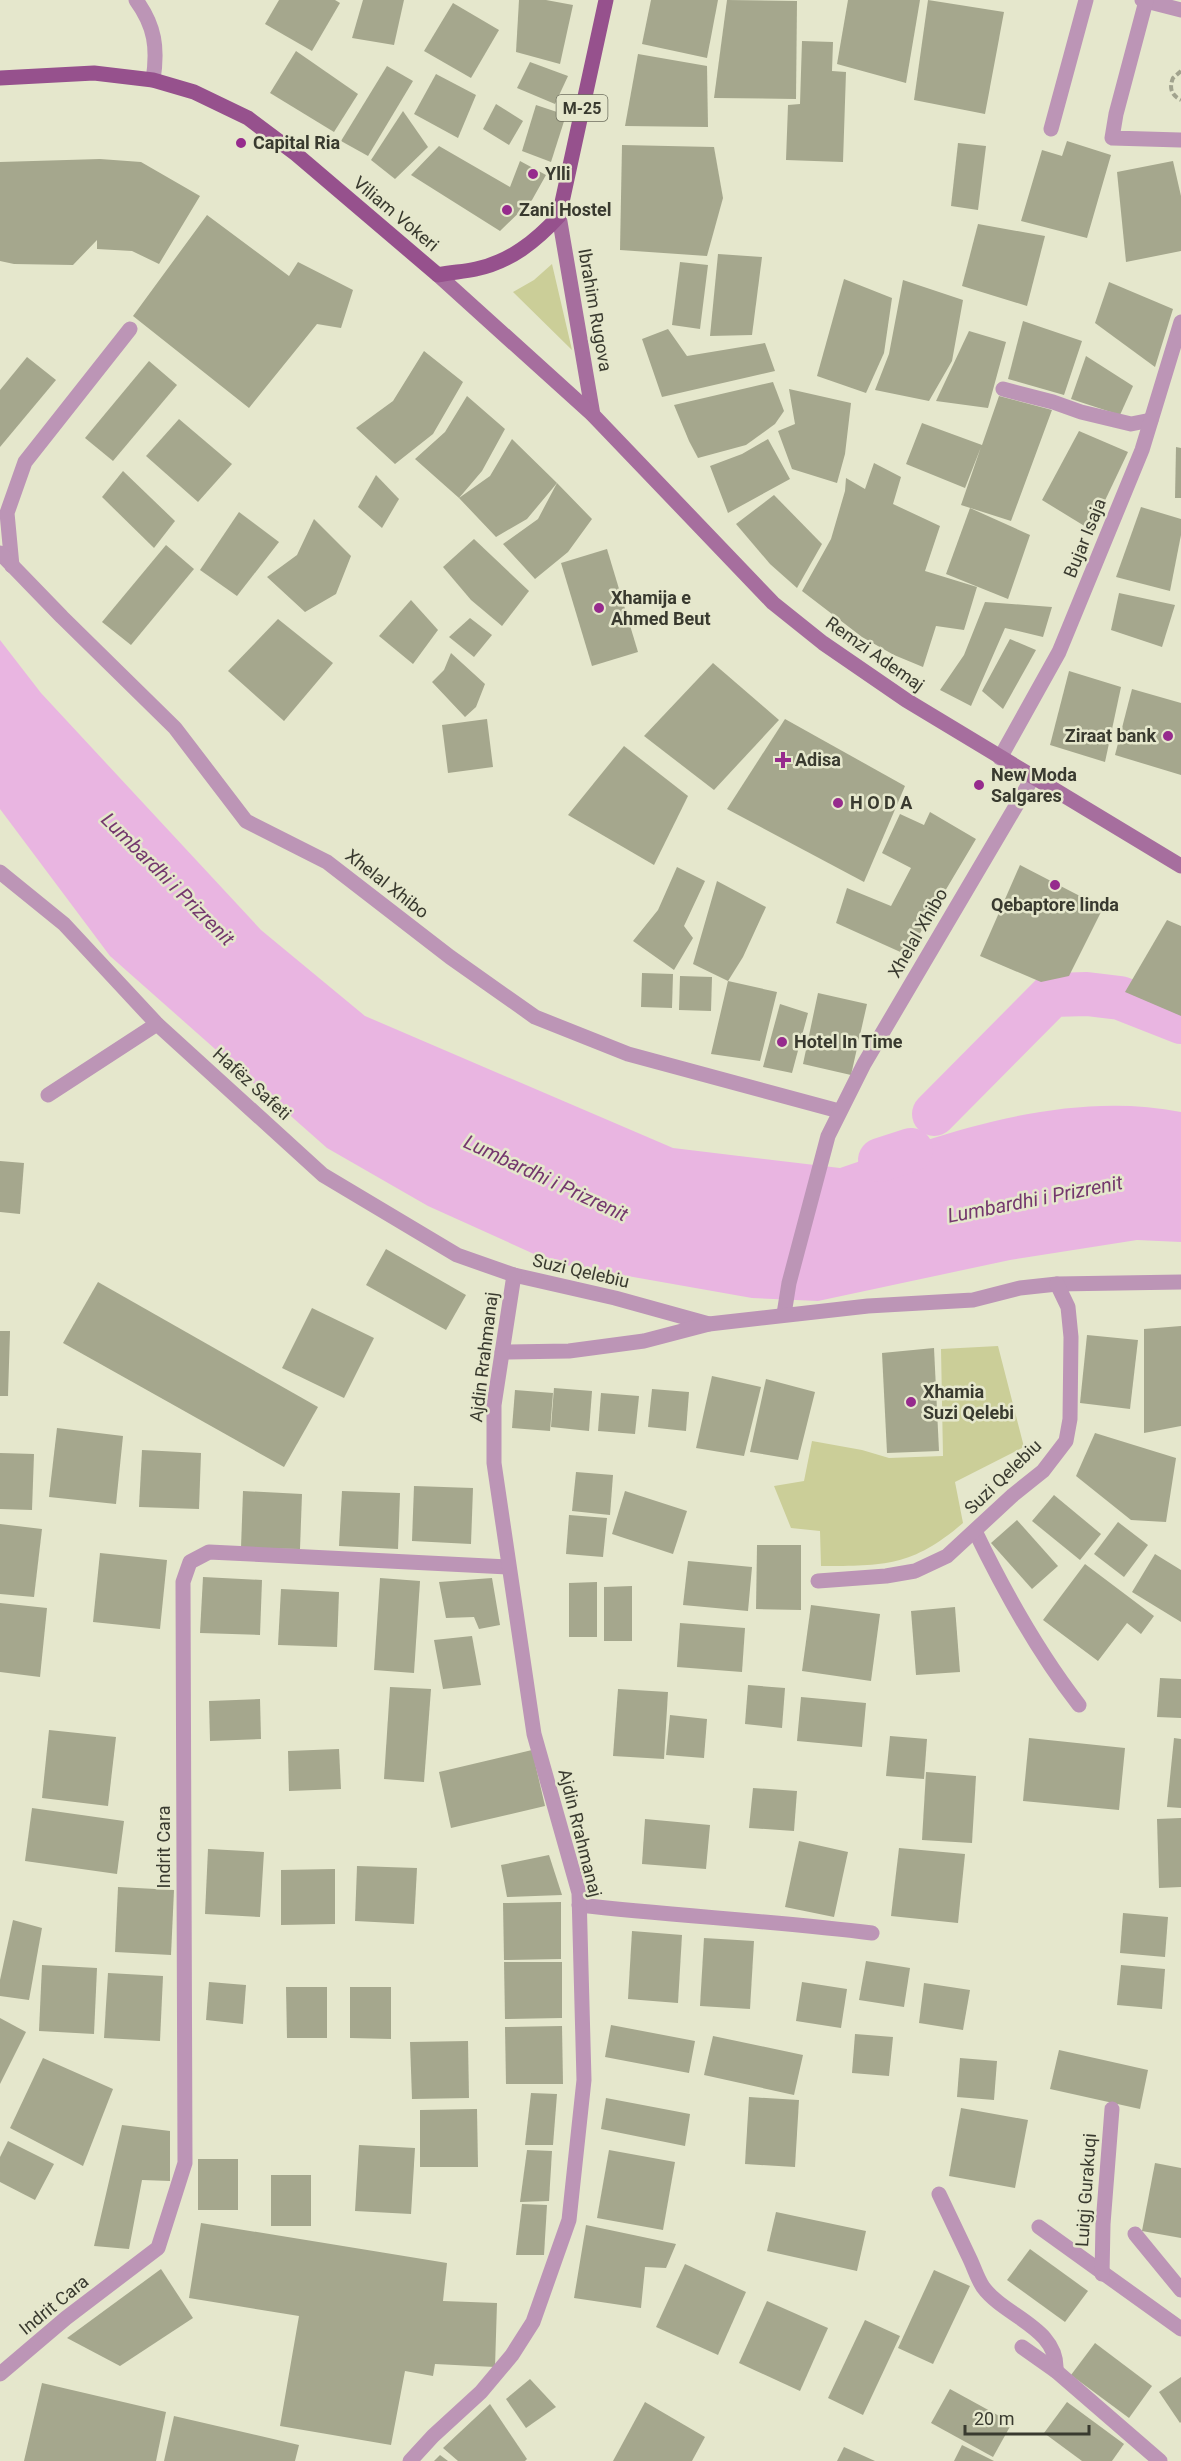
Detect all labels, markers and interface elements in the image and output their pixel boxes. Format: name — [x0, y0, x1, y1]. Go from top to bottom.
road number: M-25 — [556, 95, 608, 121]
place label: Capital Ria — [253, 132, 341, 153]
marker: Capital Ria — [234, 136, 248, 150]
place label: Ylli — [545, 163, 570, 184]
marker: Ylli — [526, 167, 540, 181]
street label: Viliam Vokeri — [349, 172, 443, 255]
place label: Zani Hostel — [519, 199, 612, 220]
marker: Zani Hostel — [500, 203, 514, 217]
street label: Ibrahim Rugova — [574, 247, 617, 373]
street label: Bujar Isaja — [1059, 495, 1110, 581]
place label: Xhamija e Ahmed Beut — [611, 587, 710, 629]
marker: Xhamija e Ahmed Beut — [592, 601, 606, 615]
street label: Remzi Ademaj — [822, 612, 929, 695]
place label: Ziraat bank — [1065, 725, 1156, 746]
marker: Ziraat bank — [1161, 729, 1175, 743]
place label: Adisa — [795, 749, 841, 770]
marker: Adisa — [776, 753, 790, 767]
place label: New Moda Salgares — [991, 764, 1077, 806]
marker: New Moda Salgares — [972, 778, 986, 792]
place label: H O D A — [850, 792, 913, 813]
marker: H O D A — [831, 796, 845, 810]
water label: Lumbardhi i Prizrenit — [97, 808, 240, 951]
street label: Xhelal Xhibo — [342, 845, 433, 923]
marker: Qebaptore linda — [1048, 878, 1062, 892]
street label: Xhelal Xhibo — [884, 884, 952, 981]
place label: Qebaptore linda — [991, 894, 1119, 915]
place label: Hotel In Time — [794, 1031, 903, 1052]
marker: Hotel In Time — [775, 1035, 789, 1049]
street label: Hafëz Safeti — [209, 1043, 296, 1124]
water label: Lumbardhi i Prizrenit — [460, 1130, 632, 1227]
water label: Lumbardhi i Prizrenit — [945, 1170, 1125, 1228]
street label: Suzi Qelebiu — [531, 1249, 632, 1292]
street label: Ajdin Rrahmanaj — [465, 1291, 502, 1423]
place label: Xhamia Suzi Qelebi — [923, 1381, 1014, 1423]
marker: Xhamia Suzi Qelebi — [904, 1395, 918, 1409]
street label: Suzi Qelebiu — [960, 1435, 1045, 1518]
street label: Ajdin Rrahmanaj — [554, 1767, 607, 1899]
street label: Indrit Cara — [153, 1806, 174, 1888]
street label: Luigj Gurakuqi — [1071, 2132, 1100, 2247]
street label: Indrit Cara — [15, 2270, 92, 2339]
scale bar — [965, 2398, 1090, 2436]
text: 20 m — [974, 2408, 1014, 2429]

